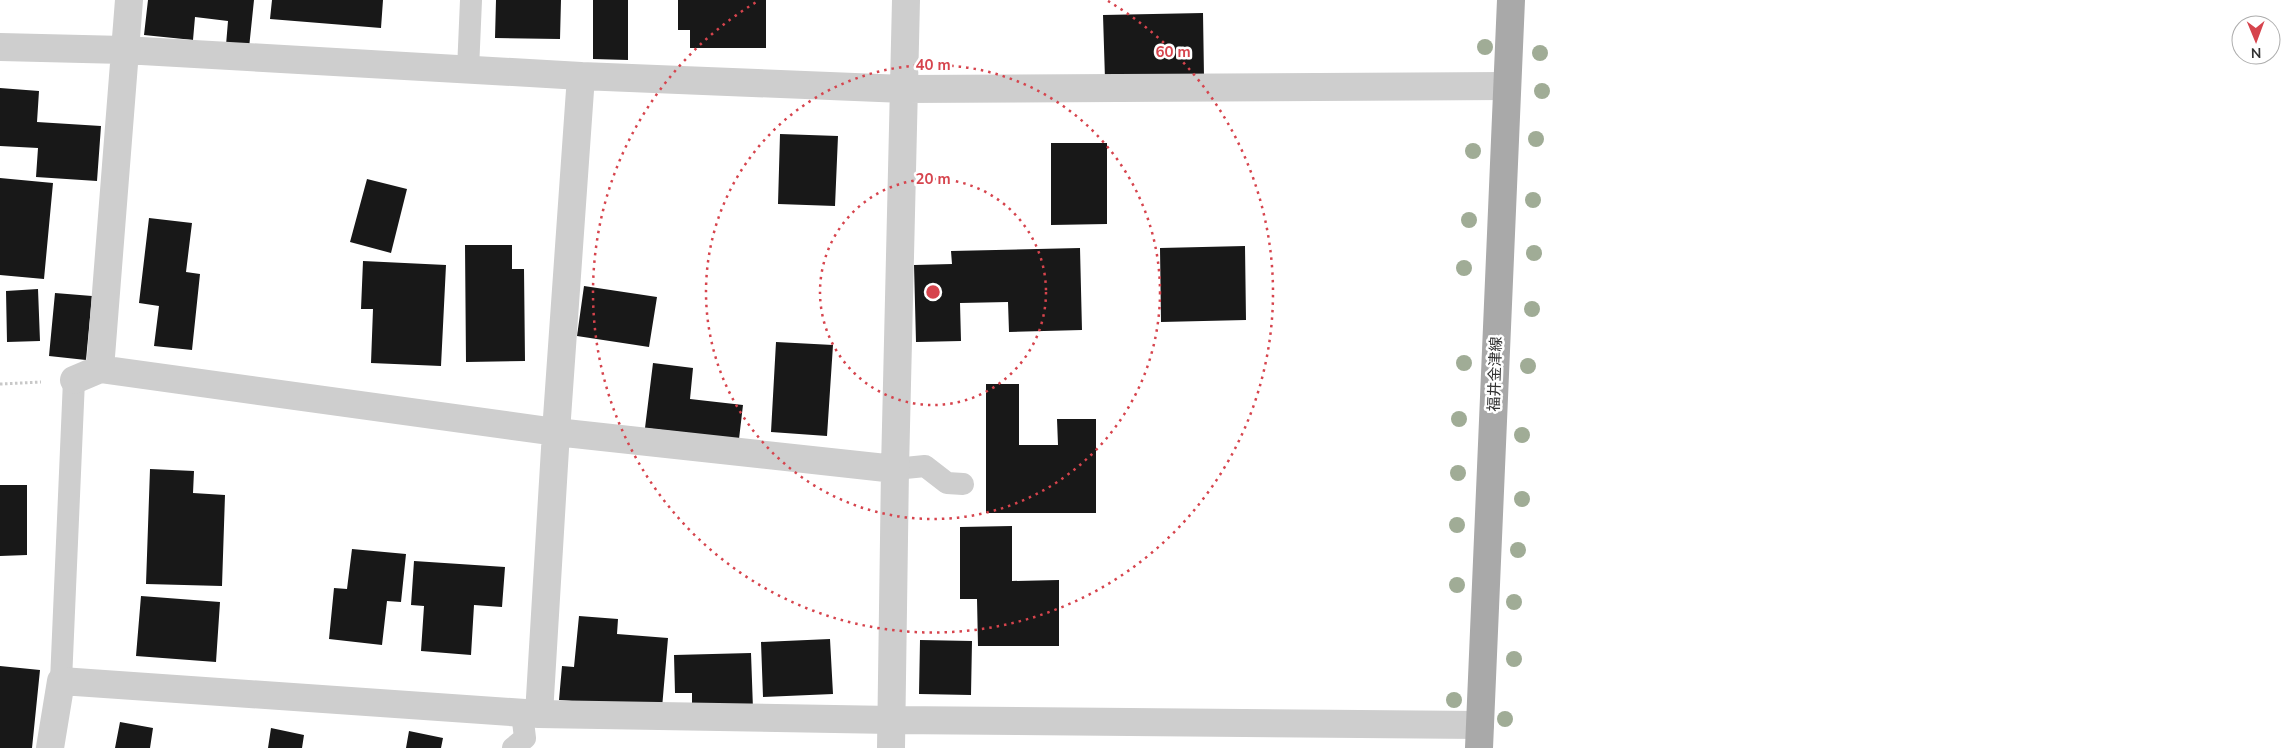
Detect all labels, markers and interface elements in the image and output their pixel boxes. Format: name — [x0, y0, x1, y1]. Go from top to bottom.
north arrow — [2231, 15, 2281, 65]
text: 60 m — [1155, 42, 1191, 62]
text: N — [2251, 43, 2262, 62]
text: 40 m — [915, 55, 951, 75]
text: 20 m — [915, 169, 951, 189]
centre of rings — [924, 283, 942, 301]
street label: 福井金津線 — [1484, 336, 1506, 412]

